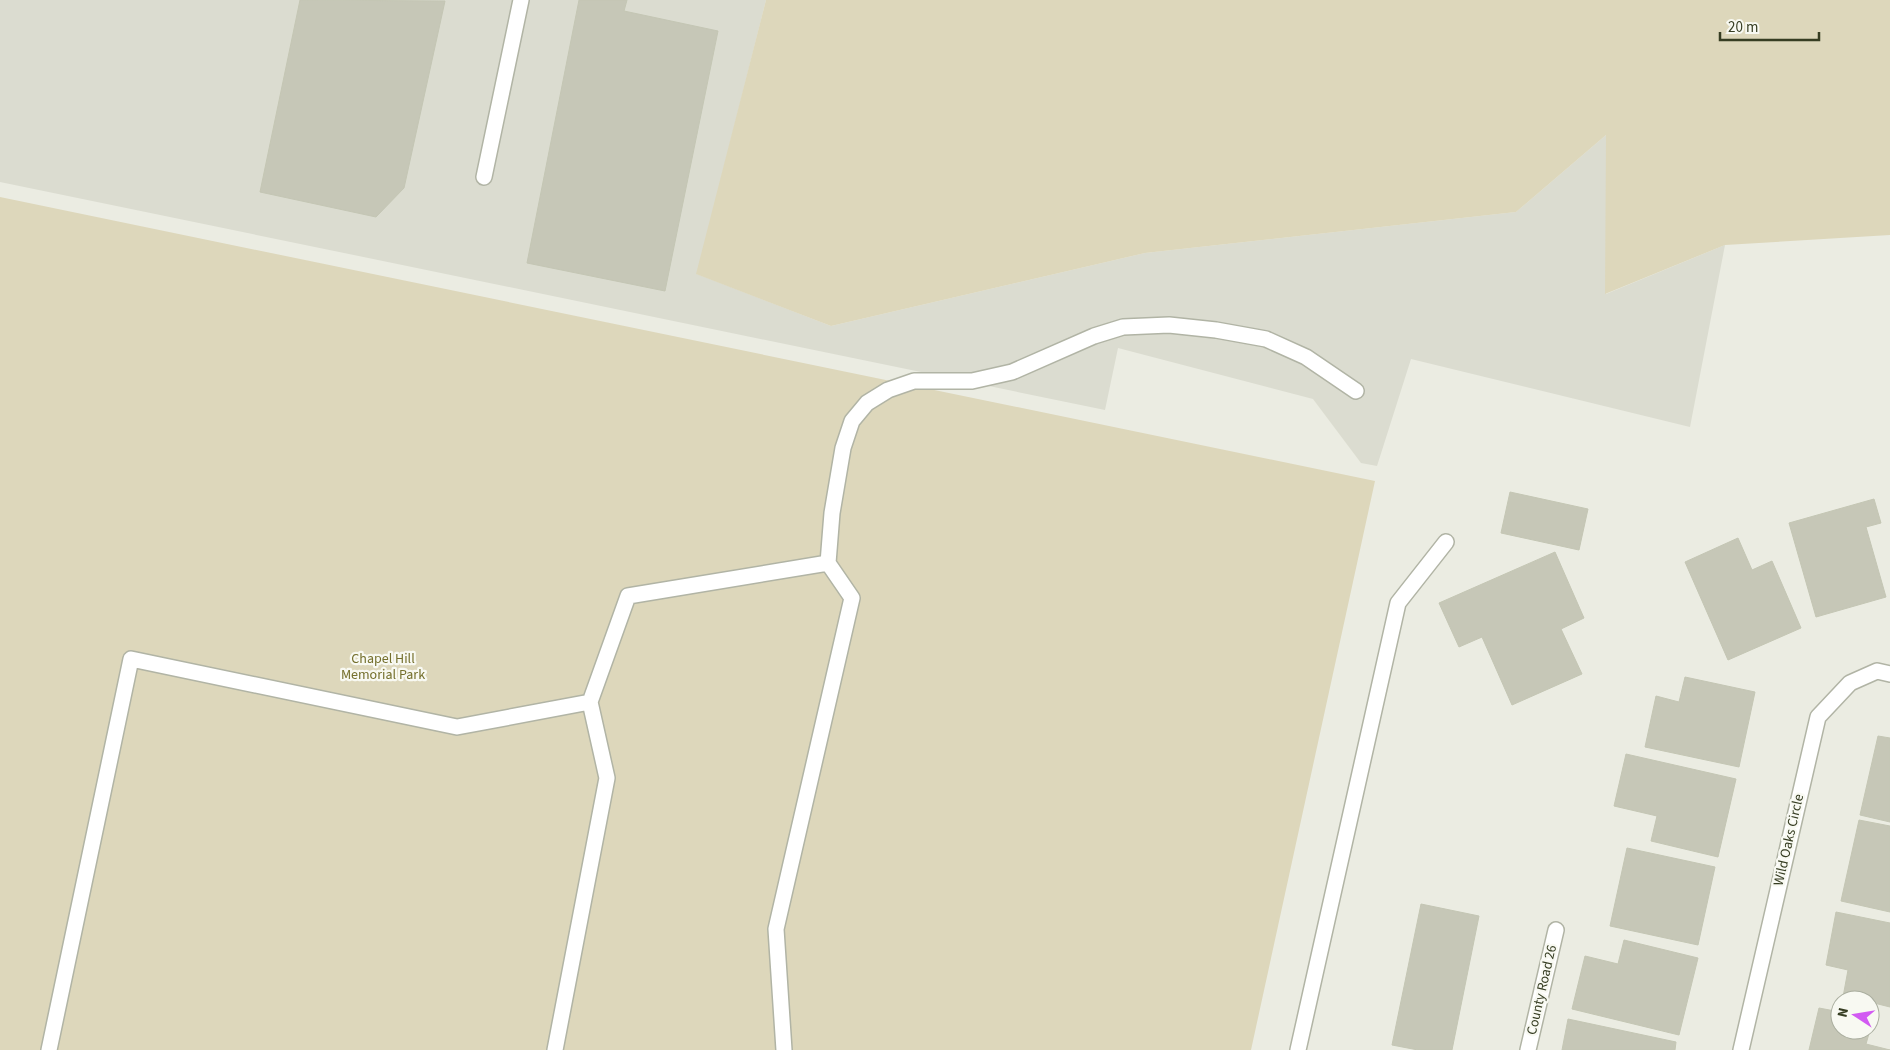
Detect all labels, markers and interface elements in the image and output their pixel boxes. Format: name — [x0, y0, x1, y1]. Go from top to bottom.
scale bar — [1720, 10, 1819, 42]
text: 20 m — [1728, 17, 1758, 38]
park label: Chapel Hill Memorial Park — [341, 649, 425, 685]
street label: Wild Oaks Circle — [1769, 792, 1809, 888]
street label: County Road 26 — [1522, 943, 1562, 1037]
north arrow — [1830, 990, 1880, 1040]
text: N — [1833, 1006, 1854, 1019]

